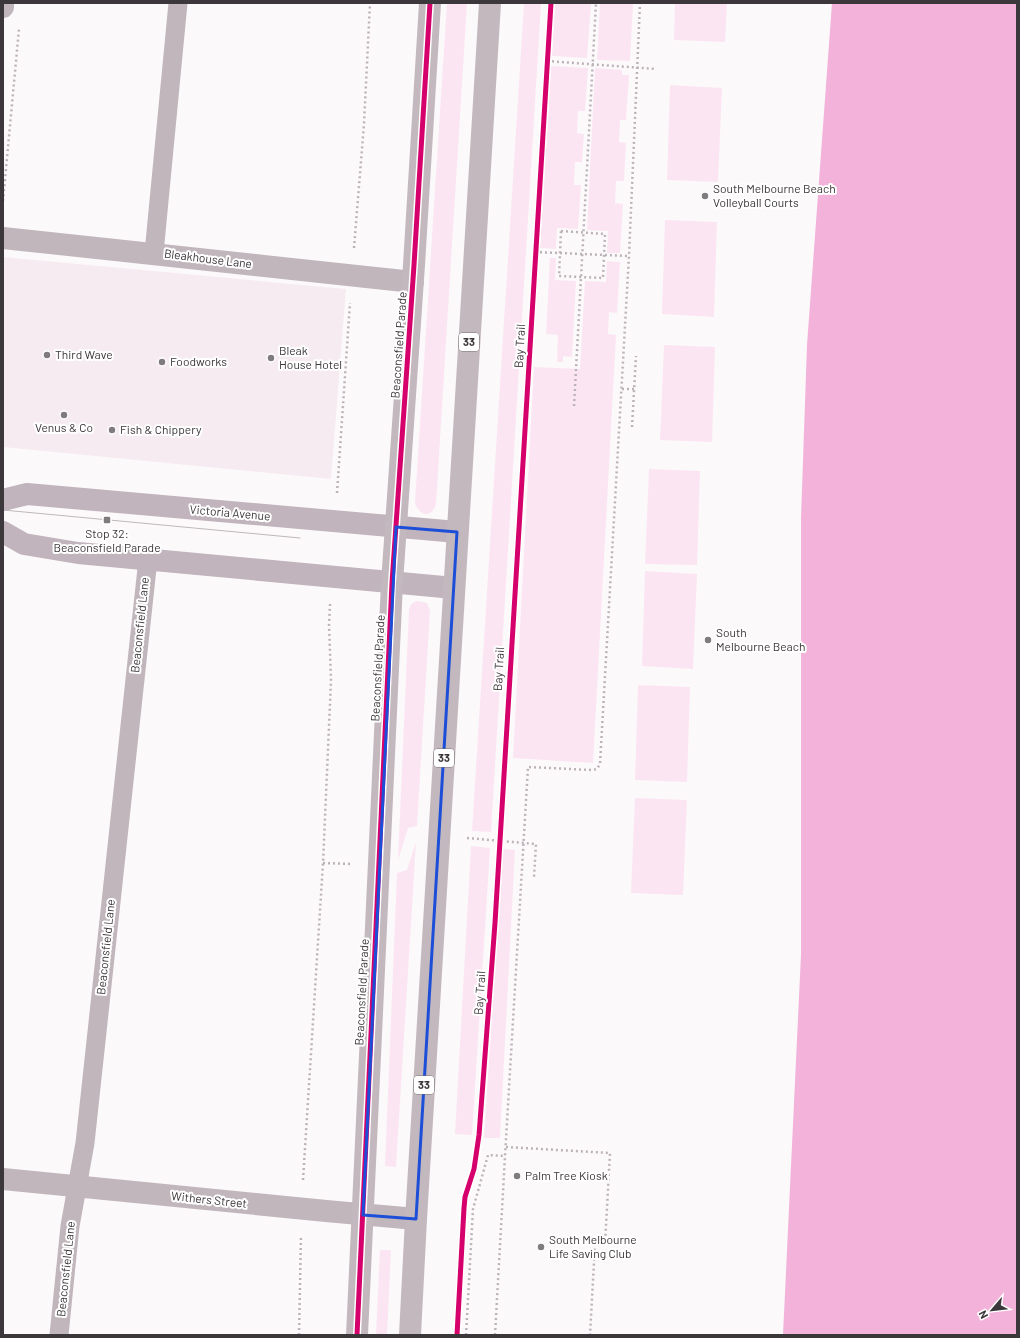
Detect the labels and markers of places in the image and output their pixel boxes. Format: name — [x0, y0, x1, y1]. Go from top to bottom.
place label: South Melbourne Beach Volleyball Courts — [713, 181, 836, 209]
marker: South Melbourne Beach Volleyball Courts — [700, 191, 710, 201]
place label: Bleak House Hotel — [279, 343, 342, 371]
place label: Third Wave — [55, 347, 113, 361]
marker: Third Wave — [42, 350, 52, 360]
marker: Bleak House Hotel — [266, 353, 276, 363]
place label: Foodworks — [170, 354, 227, 368]
marker: Foodworks — [157, 357, 167, 367]
marker: Venus & Co — [59, 410, 69, 420]
place label: Venus & Co — [35, 420, 93, 434]
place label: Fish & Chippery — [120, 422, 202, 436]
marker: Fish & Chippery — [107, 425, 117, 435]
marker: Stop 32: Beaconsfield Parade — [102, 515, 112, 525]
place label: Stop 32: Beaconsfield Parade — [53, 526, 161, 554]
place label: South Melbourne Beach — [716, 625, 805, 653]
marker: South Melbourne Beach — [703, 635, 713, 645]
place label: Palm Tree Kiosk — [525, 1168, 608, 1182]
marker: Palm Tree Kiosk — [512, 1171, 522, 1181]
place label: South Melbourne Life Saving Club — [549, 1232, 637, 1260]
marker: South Melbourne Life Saving Club — [536, 1242, 546, 1252]

